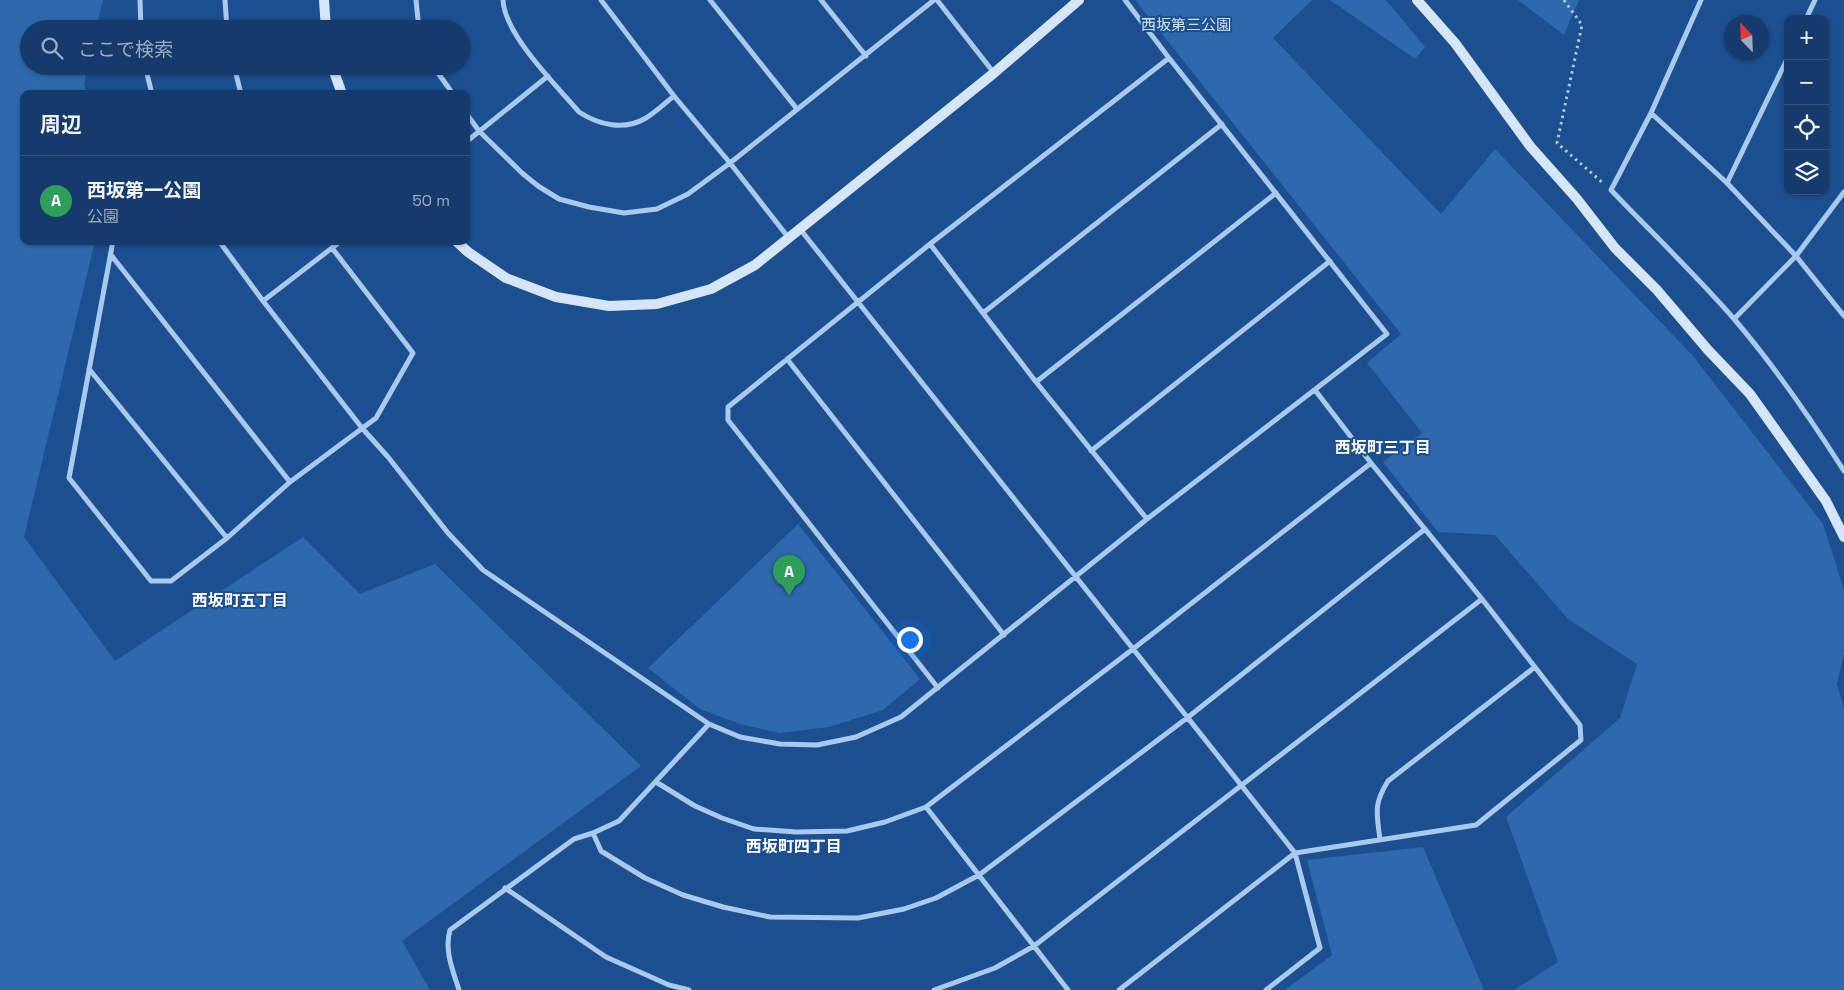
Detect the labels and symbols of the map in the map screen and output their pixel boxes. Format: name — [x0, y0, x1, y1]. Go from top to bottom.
park label: 西坂第三公園 — [1141, 15, 1231, 34]
north arrow — [1724, 15, 1769, 60]
district label: 西坂町三丁目 — [1335, 437, 1431, 458]
pin: A — [773, 555, 805, 596]
district label: 西坂町五丁目 — [192, 590, 288, 611]
your location — [897, 627, 923, 653]
district label: 西坂町四丁目 — [746, 836, 842, 857]

